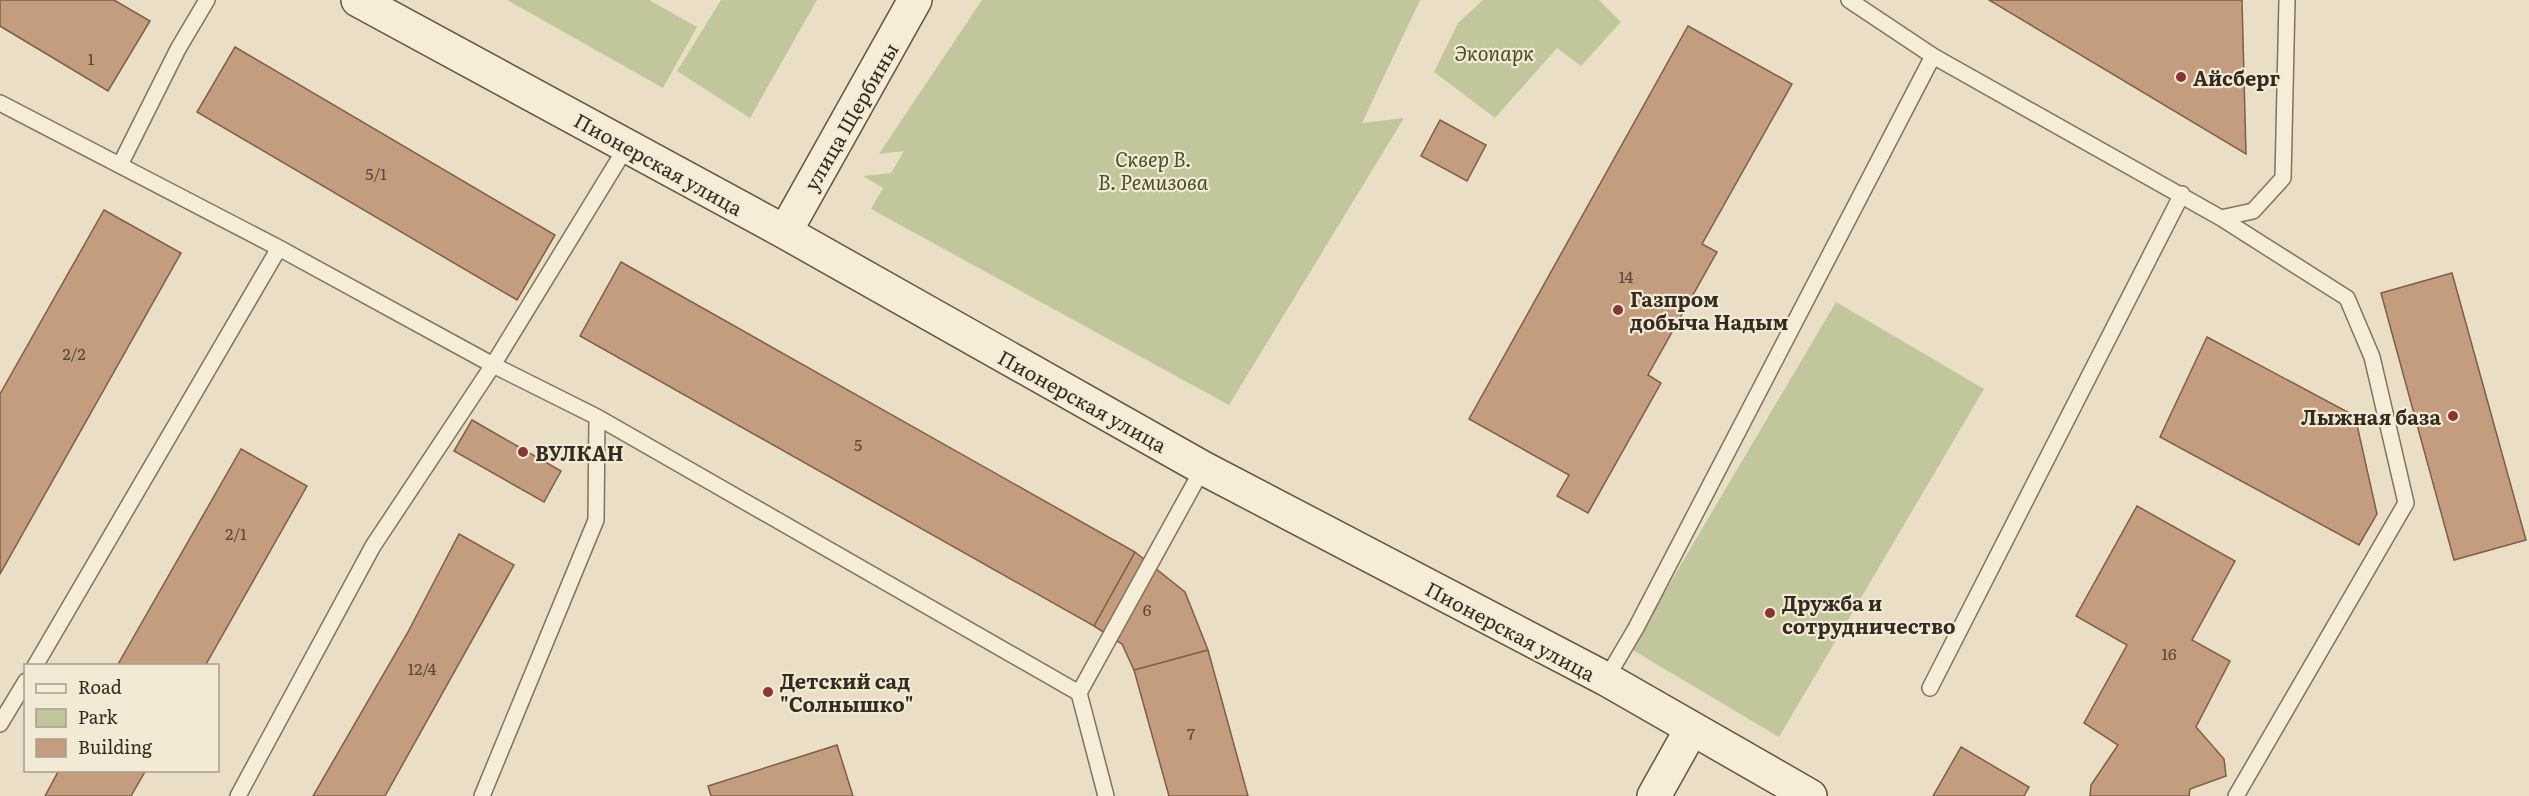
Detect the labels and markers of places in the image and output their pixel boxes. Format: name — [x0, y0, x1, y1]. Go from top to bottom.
place label: Айсберг — [2193, 62, 2281, 92]
marker: Айсберг — [2174, 70, 2188, 84]
place label: Газпром добыча Надым — [1630, 283, 1788, 336]
marker: Газпром добыча Надым — [1611, 303, 1625, 317]
place label: Лыжная база — [2301, 401, 2441, 431]
marker: Лыжная база — [2446, 409, 2460, 423]
place label: ВУЛКАН — [535, 437, 624, 467]
marker: ВУЛКАН — [516, 445, 530, 459]
place label: Дружба и сотрудничество — [1782, 587, 1955, 640]
marker: Дружба и сотрудничество — [1763, 606, 1777, 620]
place label: Детский сад "Солнышко" — [780, 665, 914, 718]
marker: Детский сад "Солнышко" — [761, 685, 775, 699]

